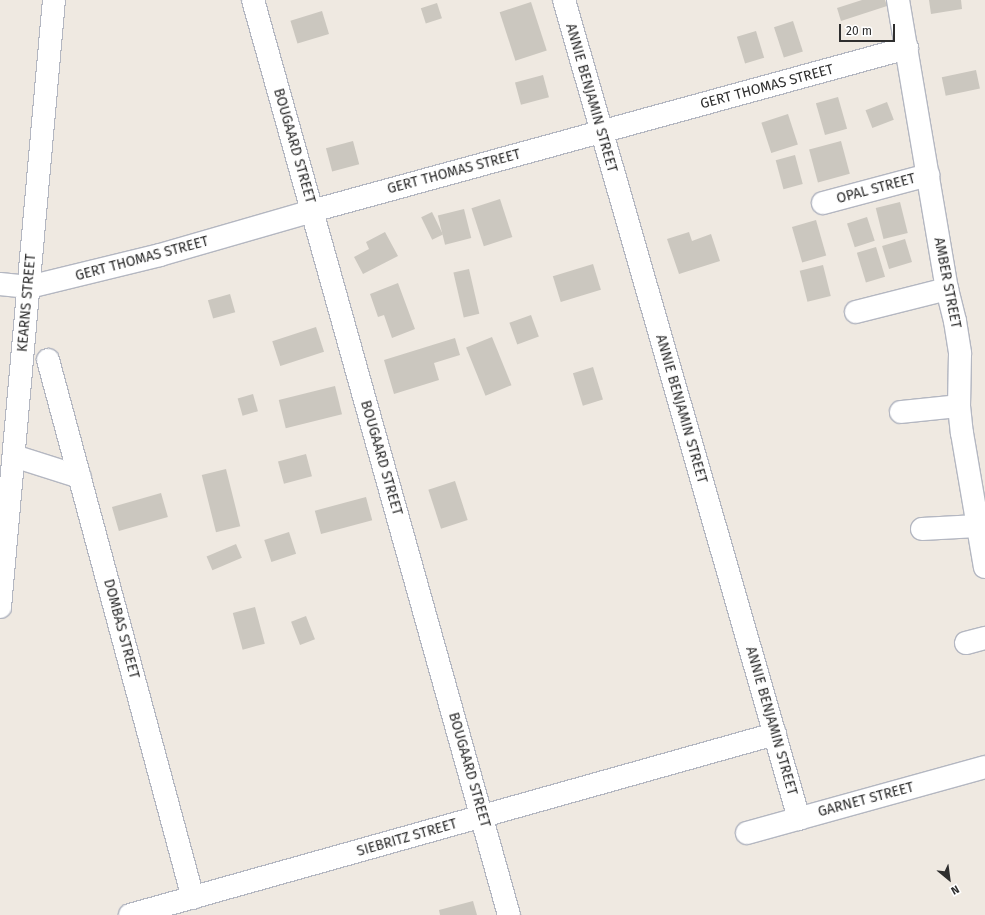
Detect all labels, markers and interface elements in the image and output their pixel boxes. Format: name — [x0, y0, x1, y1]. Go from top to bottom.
scale bar — [841, 16, 897, 42]
street label: ANNIE BENJAMIN STREET — [562, 22, 620, 174]
text: 20 m — [846, 24, 872, 38]
street label: GERT THOMAS STREET — [699, 61, 835, 113]
street label: BOUGAARD STREET — [270, 87, 318, 205]
street label: GERT THOMAS STREET — [386, 146, 522, 198]
street label: OPAL STREET — [835, 170, 917, 208]
street label: GERT THOMAS STREET — [74, 233, 210, 285]
street label: AMBER STREET — [930, 236, 964, 330]
street label: KEARNS STREET — [14, 253, 40, 353]
street label: ANNIE BENJAMIN STREET — [652, 333, 710, 485]
street label: BOUGAARD STREET — [357, 399, 405, 517]
street label: DOMBAS STREET — [100, 577, 142, 681]
street label: ANNIE BENJAMIN STREET — [742, 645, 800, 797]
street label: BOUGAARD STREET — [445, 711, 493, 829]
street label: GARNET STREET — [816, 779, 916, 821]
street label: SIEBRITZ STREET — [355, 816, 459, 860]
north arrow — [929, 859, 969, 899]
text: N — [949, 882, 961, 897]

